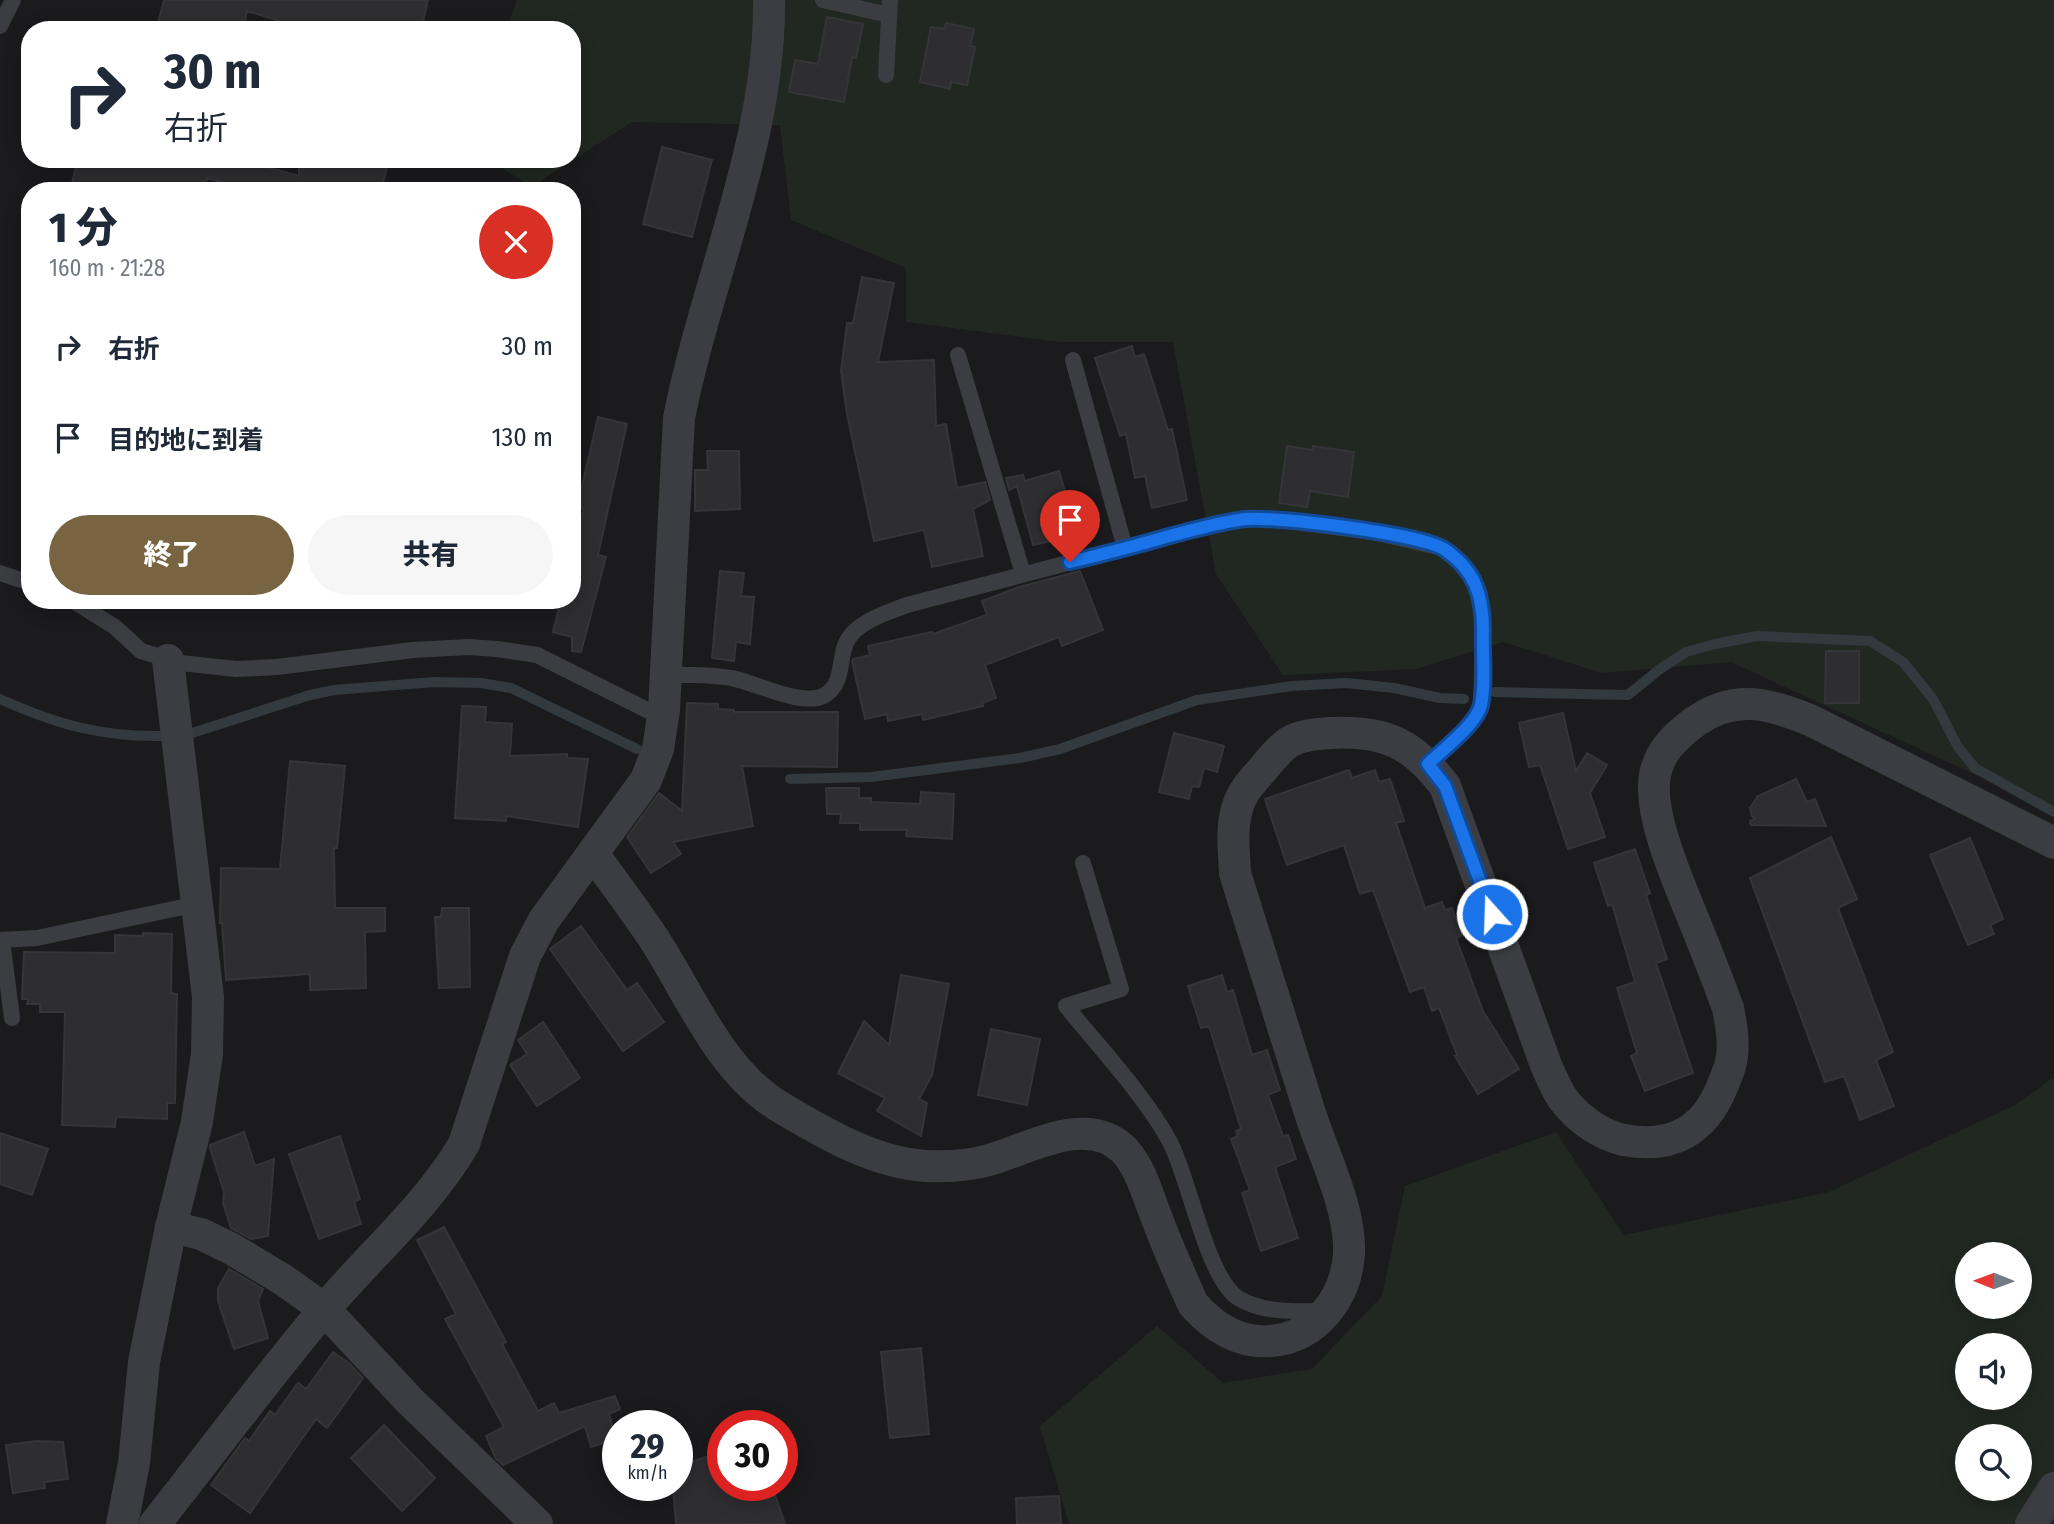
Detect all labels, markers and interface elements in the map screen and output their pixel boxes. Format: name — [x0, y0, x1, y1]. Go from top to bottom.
text: 30 m — [164, 42, 262, 101]
icon: right — [49, 49, 140, 140]
text: 右折 — [164, 109, 228, 147]
text: 1 分 — [49, 203, 118, 253]
button: close — [479, 205, 553, 279]
text: 160 m · 21:28 — [49, 254, 165, 282]
icon: right — [49, 328, 87, 366]
text: 30 m — [502, 331, 553, 362]
text: 右折 — [108, 334, 160, 365]
icon: arrive — [49, 419, 87, 457]
text: 130 m — [491, 422, 553, 453]
text: 目的地に到着 — [108, 425, 264, 456]
pin — [1040, 490, 1100, 562]
icon: arrive — [1051, 501, 1089, 539]
button: 終了 — [49, 515, 294, 595]
button: 共有 — [308, 515, 553, 595]
position arrow — [1455, 877, 1529, 951]
north arrow — [1955, 1242, 2032, 1320]
map controls — [1955, 1242, 2032, 1501]
button: sound — [1955, 1333, 2032, 1410]
speed limit sign: 30 — [707, 1410, 798, 1501]
button: search — [1955, 1424, 2032, 1501]
text: 29 — [630, 1425, 665, 1467]
text: km/h — [627, 1462, 668, 1484]

